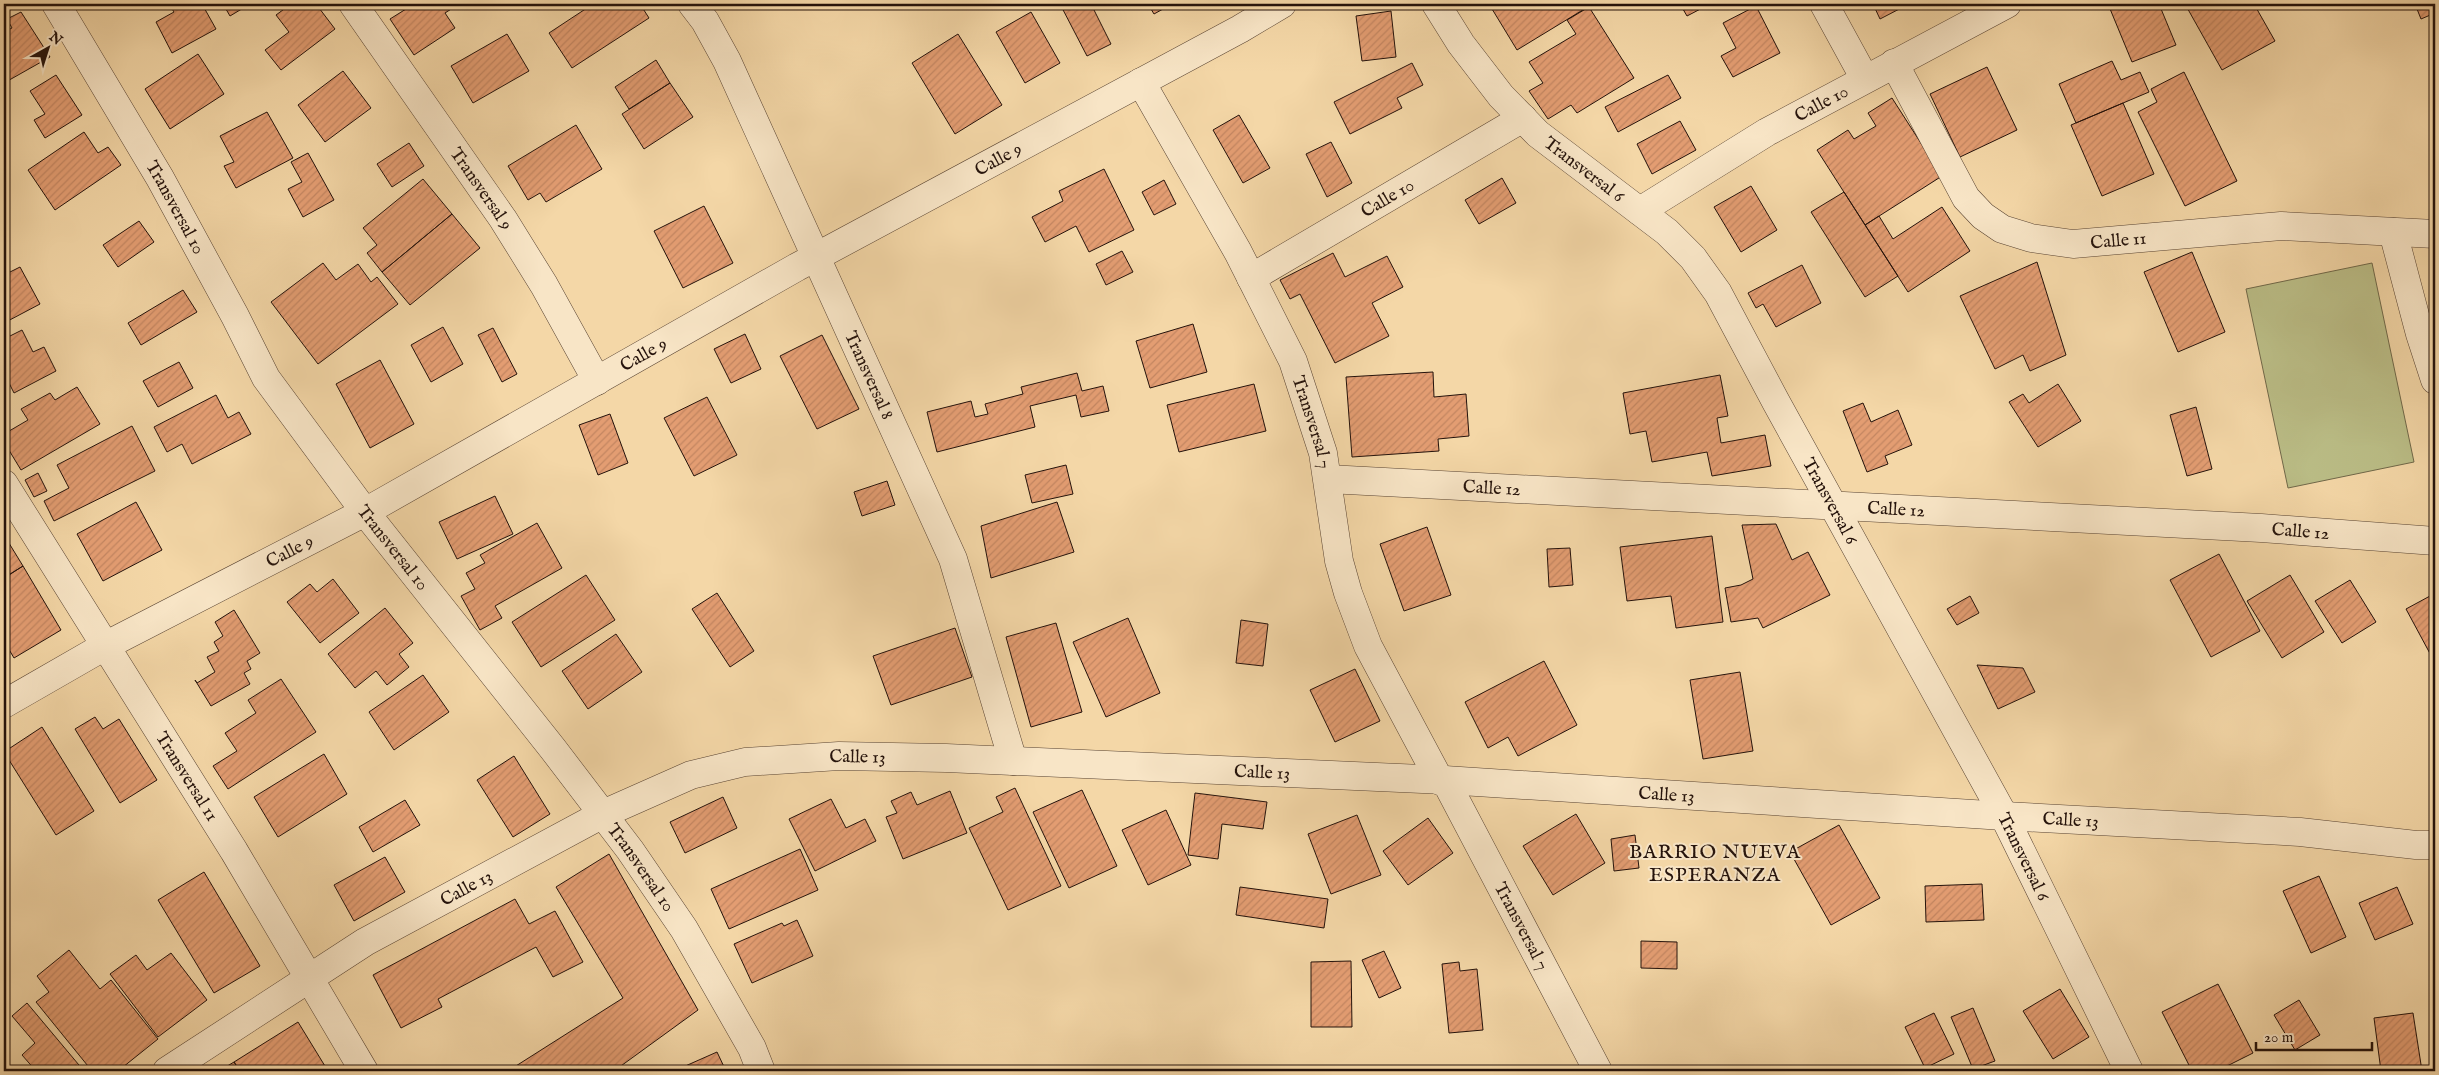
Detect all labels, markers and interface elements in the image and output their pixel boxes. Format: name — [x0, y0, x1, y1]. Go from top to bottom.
north arrow — [22, 22, 72, 72]
text: N — [44, 27, 66, 49]
street label: Calle 10 — [1791, 81, 1853, 128]
street label: Transversal 6 — [1538, 132, 1629, 209]
street label: Calle 9 — [971, 138, 1027, 182]
street label: Transversal 9 — [444, 144, 517, 235]
street label: Transversal 10 — [139, 157, 209, 259]
street label: Calle 10 — [1357, 175, 1419, 224]
street label: Calle 11 — [2089, 228, 2147, 255]
street label: Transversal 8 — [838, 328, 898, 424]
street label: Calle 9 — [616, 333, 672, 378]
street label: Transversal 7 — [1286, 373, 1335, 470]
street label: Transversal 6 — [1796, 454, 1862, 549]
street label: Calle 12 — [1462, 476, 1521, 502]
street label: Calle 12 — [1867, 497, 1926, 523]
street label: Transversal 10 — [351, 501, 433, 596]
street label: Calle 12 — [2271, 519, 2330, 546]
street label: Calle 9 — [262, 530, 318, 574]
street label: Transversal 11 — [149, 728, 223, 826]
street label: Calle 13 — [829, 746, 886, 770]
street label: Calle 13 — [1234, 761, 1291, 786]
street label: Calle 13 — [1638, 782, 1695, 809]
street label: Calle 13 — [2042, 808, 2099, 834]
street label: Transversal 6 — [1991, 809, 2054, 906]
street label: Transversal 10 — [601, 819, 679, 917]
district label: BARRIO NUEVA ESPERANZA — [1629, 840, 1801, 888]
street label: Calle 13 — [437, 866, 497, 912]
street label: Transversal 7 — [1488, 879, 1553, 975]
scale bar — [2256, 1020, 2373, 1052]
text: 20 m — [2264, 1028, 2294, 1047]

